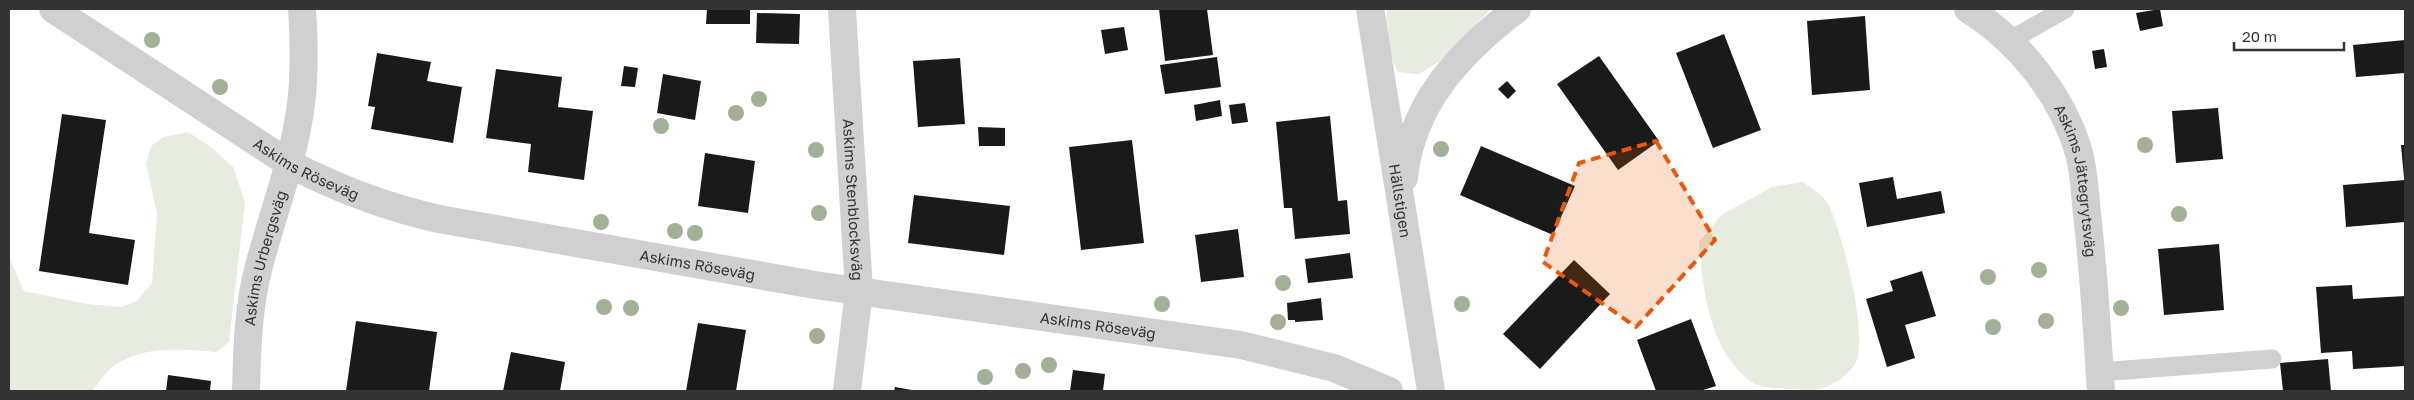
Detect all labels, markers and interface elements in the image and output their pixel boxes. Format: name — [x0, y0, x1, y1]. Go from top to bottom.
scale bar — [2234, 20, 2344, 52]
text: 20 m — [2242, 27, 2277, 45]
street label: Askims Jättegrytsväg — [2051, 101, 2100, 258]
street label: Askims Stenblocksväg — [840, 118, 867, 281]
street label: Askims Röseväg — [250, 134, 362, 203]
street label: Hällstigen — [1386, 162, 1415, 239]
street label: Askims Urbergsväg — [240, 188, 290, 326]
street label: Askims Röseväg — [639, 245, 757, 283]
street label: Askims Röseväg — [1039, 308, 1157, 342]

